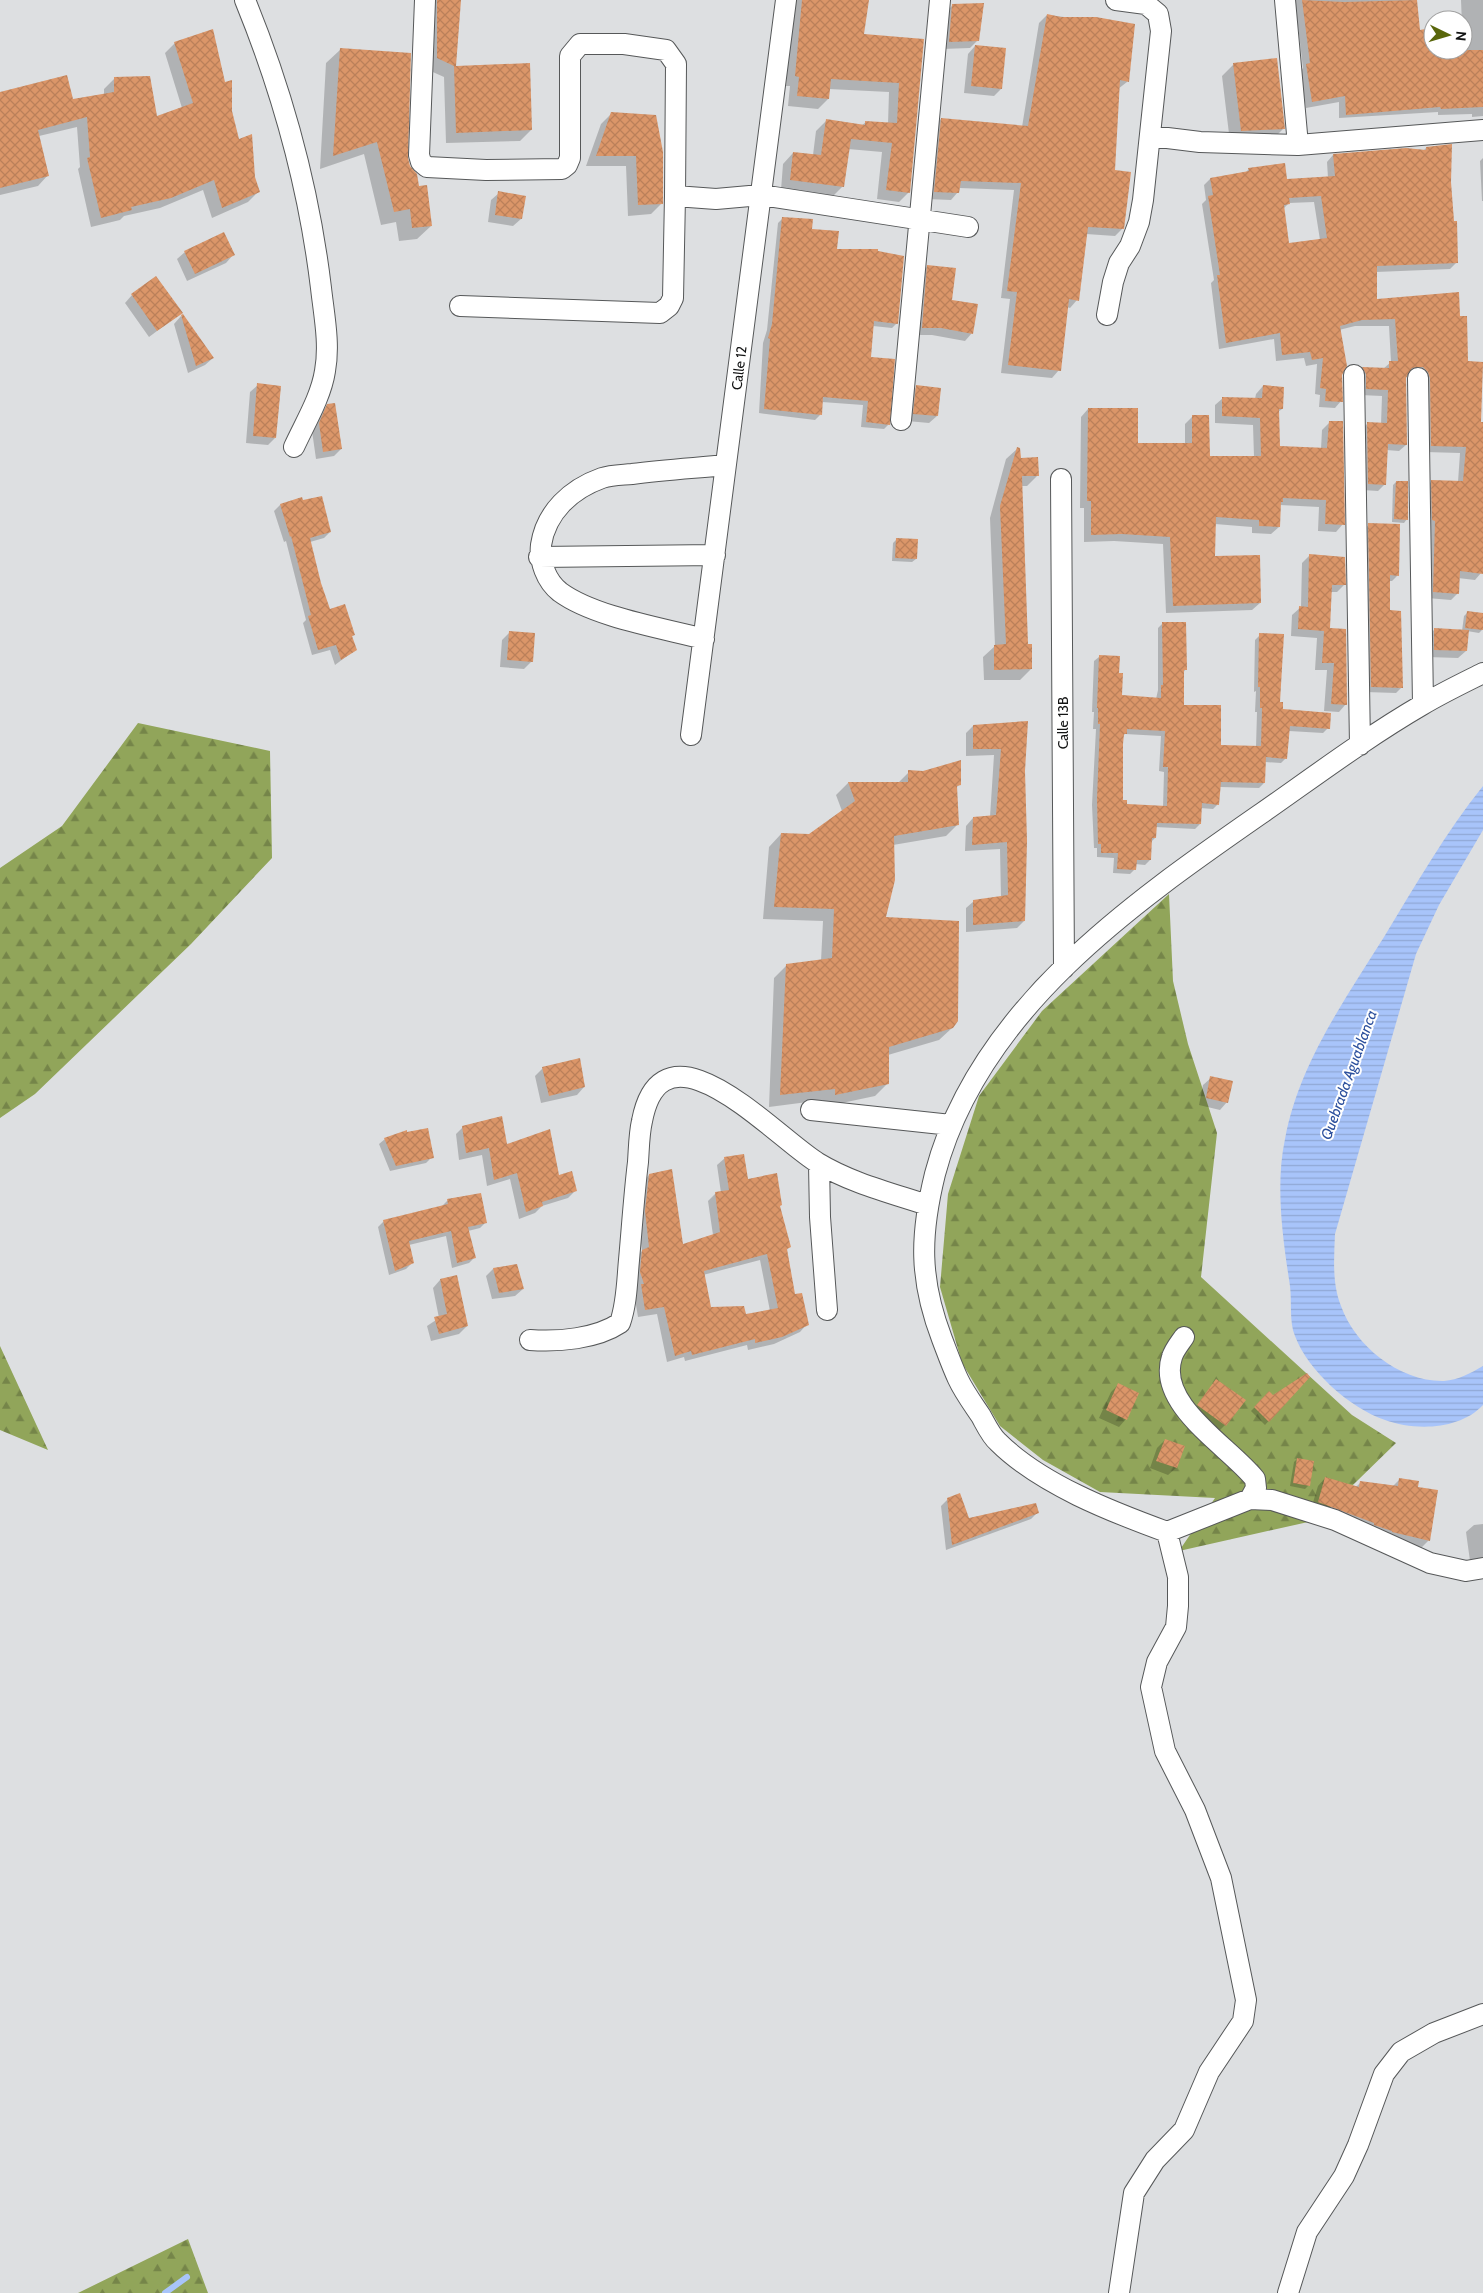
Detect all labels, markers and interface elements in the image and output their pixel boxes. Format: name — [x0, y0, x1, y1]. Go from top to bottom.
north arrow — [1423, 10, 1473, 60]
text: N — [1452, 30, 1470, 42]
street label: Calle 12 — [727, 345, 751, 391]
street label: Calle 13B — [1054, 697, 1072, 749]
water label: Quebrada Aguablanca — [1317, 1008, 1381, 1142]

